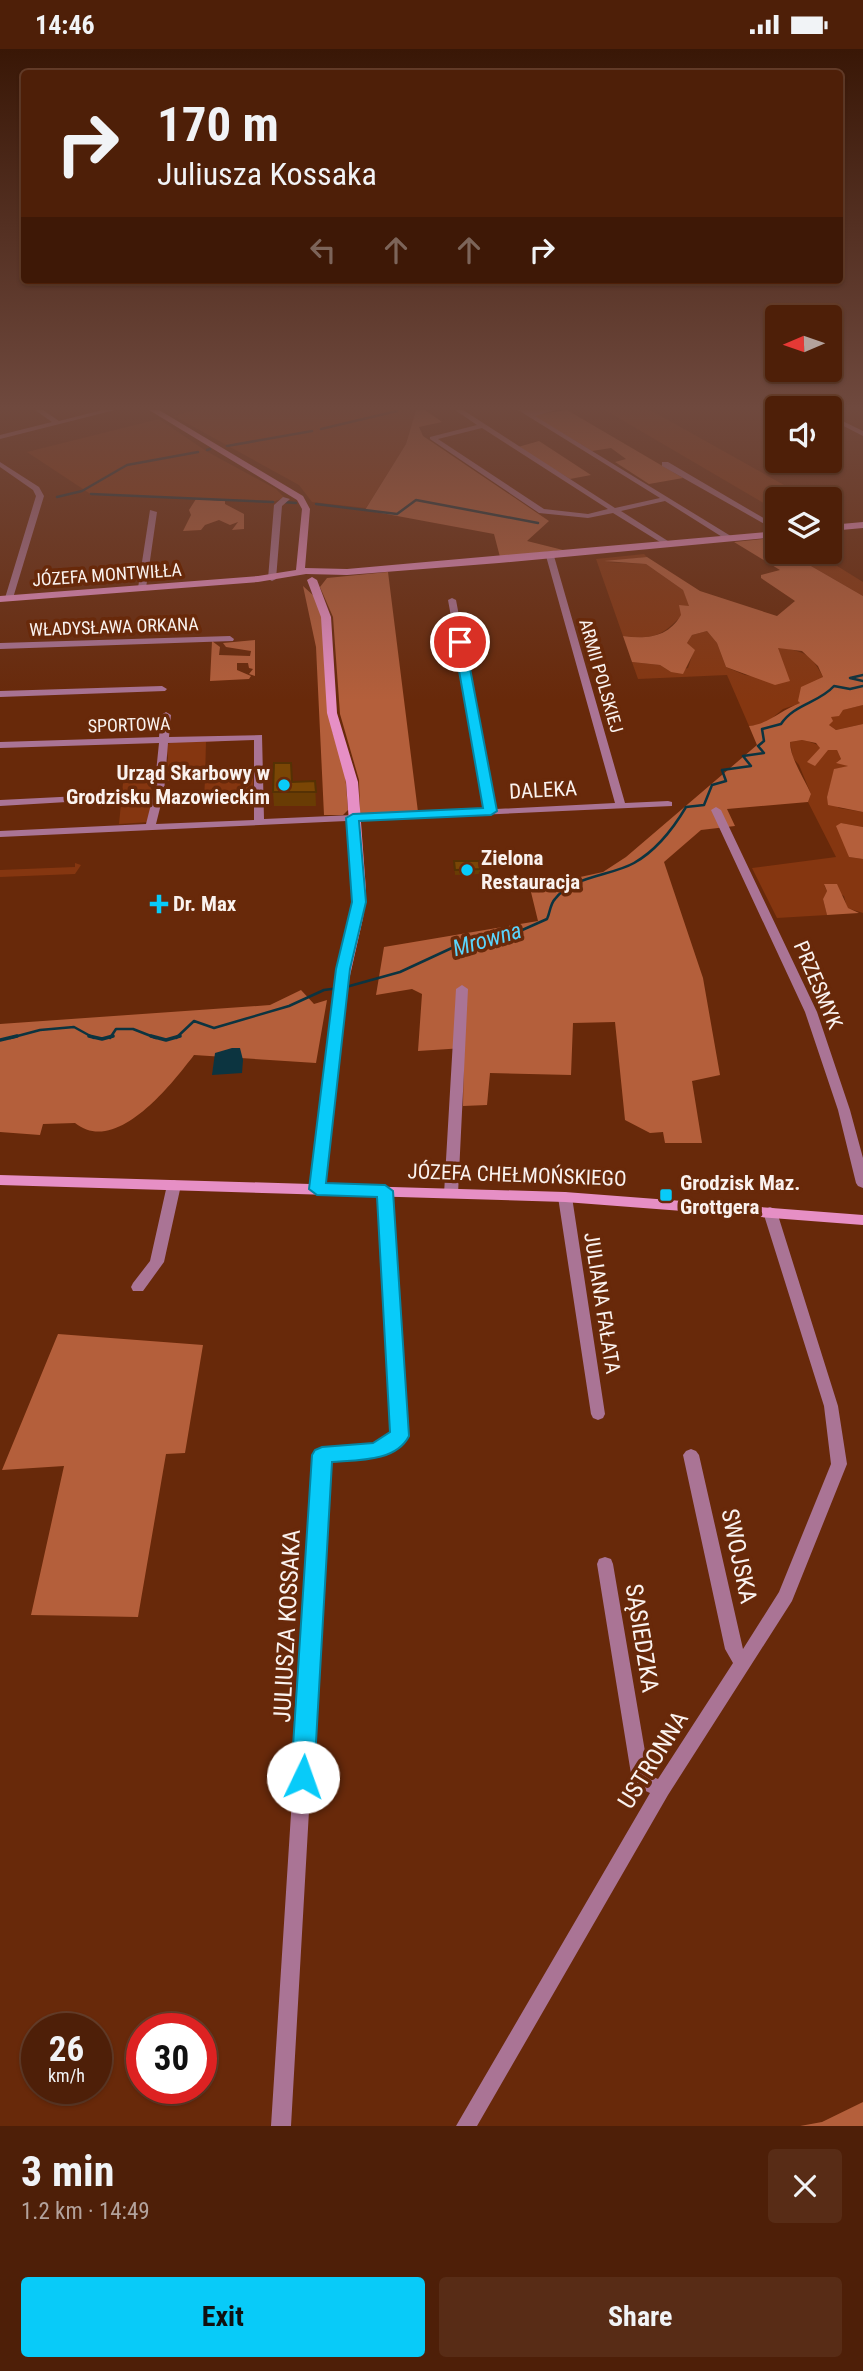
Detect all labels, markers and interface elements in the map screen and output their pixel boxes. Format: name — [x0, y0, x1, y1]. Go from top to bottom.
text: 14:46 — [35, 10, 95, 40]
text: 170 m — [157, 96, 279, 153]
icon: right — [42, 98, 133, 189]
text: Juliusza Kossaka — [157, 155, 377, 193]
icon: left — [304, 231, 342, 269]
icon: ahead — [377, 231, 415, 269]
icon: ahead — [450, 231, 488, 269]
icon: right — [523, 231, 561, 269]
north arrow — [765, 305, 842, 381]
map controls — [765, 305, 842, 564]
button: sound — [765, 396, 842, 473]
button: layers — [765, 487, 842, 564]
street label: JÓZEFA MONTWIŁŁA — [31, 559, 183, 590]
pin — [430, 612, 490, 672]
street label: WŁADYSŁAWA ORKANA — [29, 613, 200, 640]
street label: ARMII POLSKIEJ — [575, 617, 628, 735]
icon: arrive — [441, 623, 479, 661]
street label: SPORTOWA — [87, 713, 171, 736]
place label: Urząd Skarbowy w Grodzisku Mazowieckim — [66, 761, 270, 809]
street label: DALEKA — [508, 776, 578, 804]
marker: Urząd Skarbowy w Grodzisku Mazowieckim — [276, 777, 292, 793]
place label: Zielona Restauracja — [481, 846, 580, 894]
marker: Zielona Restauracja — [459, 862, 475, 878]
place label: Dr. Max — [173, 892, 237, 916]
marker: Dr. Max — [151, 896, 167, 912]
water label: Mrowna — [449, 917, 525, 962]
street label: PRZESMYK — [789, 937, 847, 1033]
street label: JÓZEFA CHEŁMOŃSKIEGO — [407, 1159, 627, 1191]
place label: Grodzisk Maz. Grottgera — [680, 1171, 800, 1219]
marker: Grodzisk Maz. Grottgera — [658, 1187, 674, 1203]
street label: JULIANA FAŁATA — [579, 1230, 625, 1376]
street label: SWOJSKA — [715, 1506, 763, 1606]
street label: JULIUSZA KOSSAKA — [268, 1529, 306, 1723]
street label: SĄSIEDZKA — [620, 1582, 664, 1694]
street label: USTRONNA — [612, 1706, 694, 1814]
position arrow — [266, 1740, 340, 1814]
speed limit sign: 30 — [126, 2013, 217, 2104]
text: 26 — [49, 2029, 84, 2070]
text: km/h — [48, 2065, 85, 2086]
text: 3 min — [21, 2147, 114, 2196]
button: close — [768, 2149, 842, 2223]
text: 1.2 km · 14:49 — [21, 2198, 150, 2225]
button: Exit — [21, 2277, 425, 2357]
button: Share — [439, 2277, 842, 2357]

